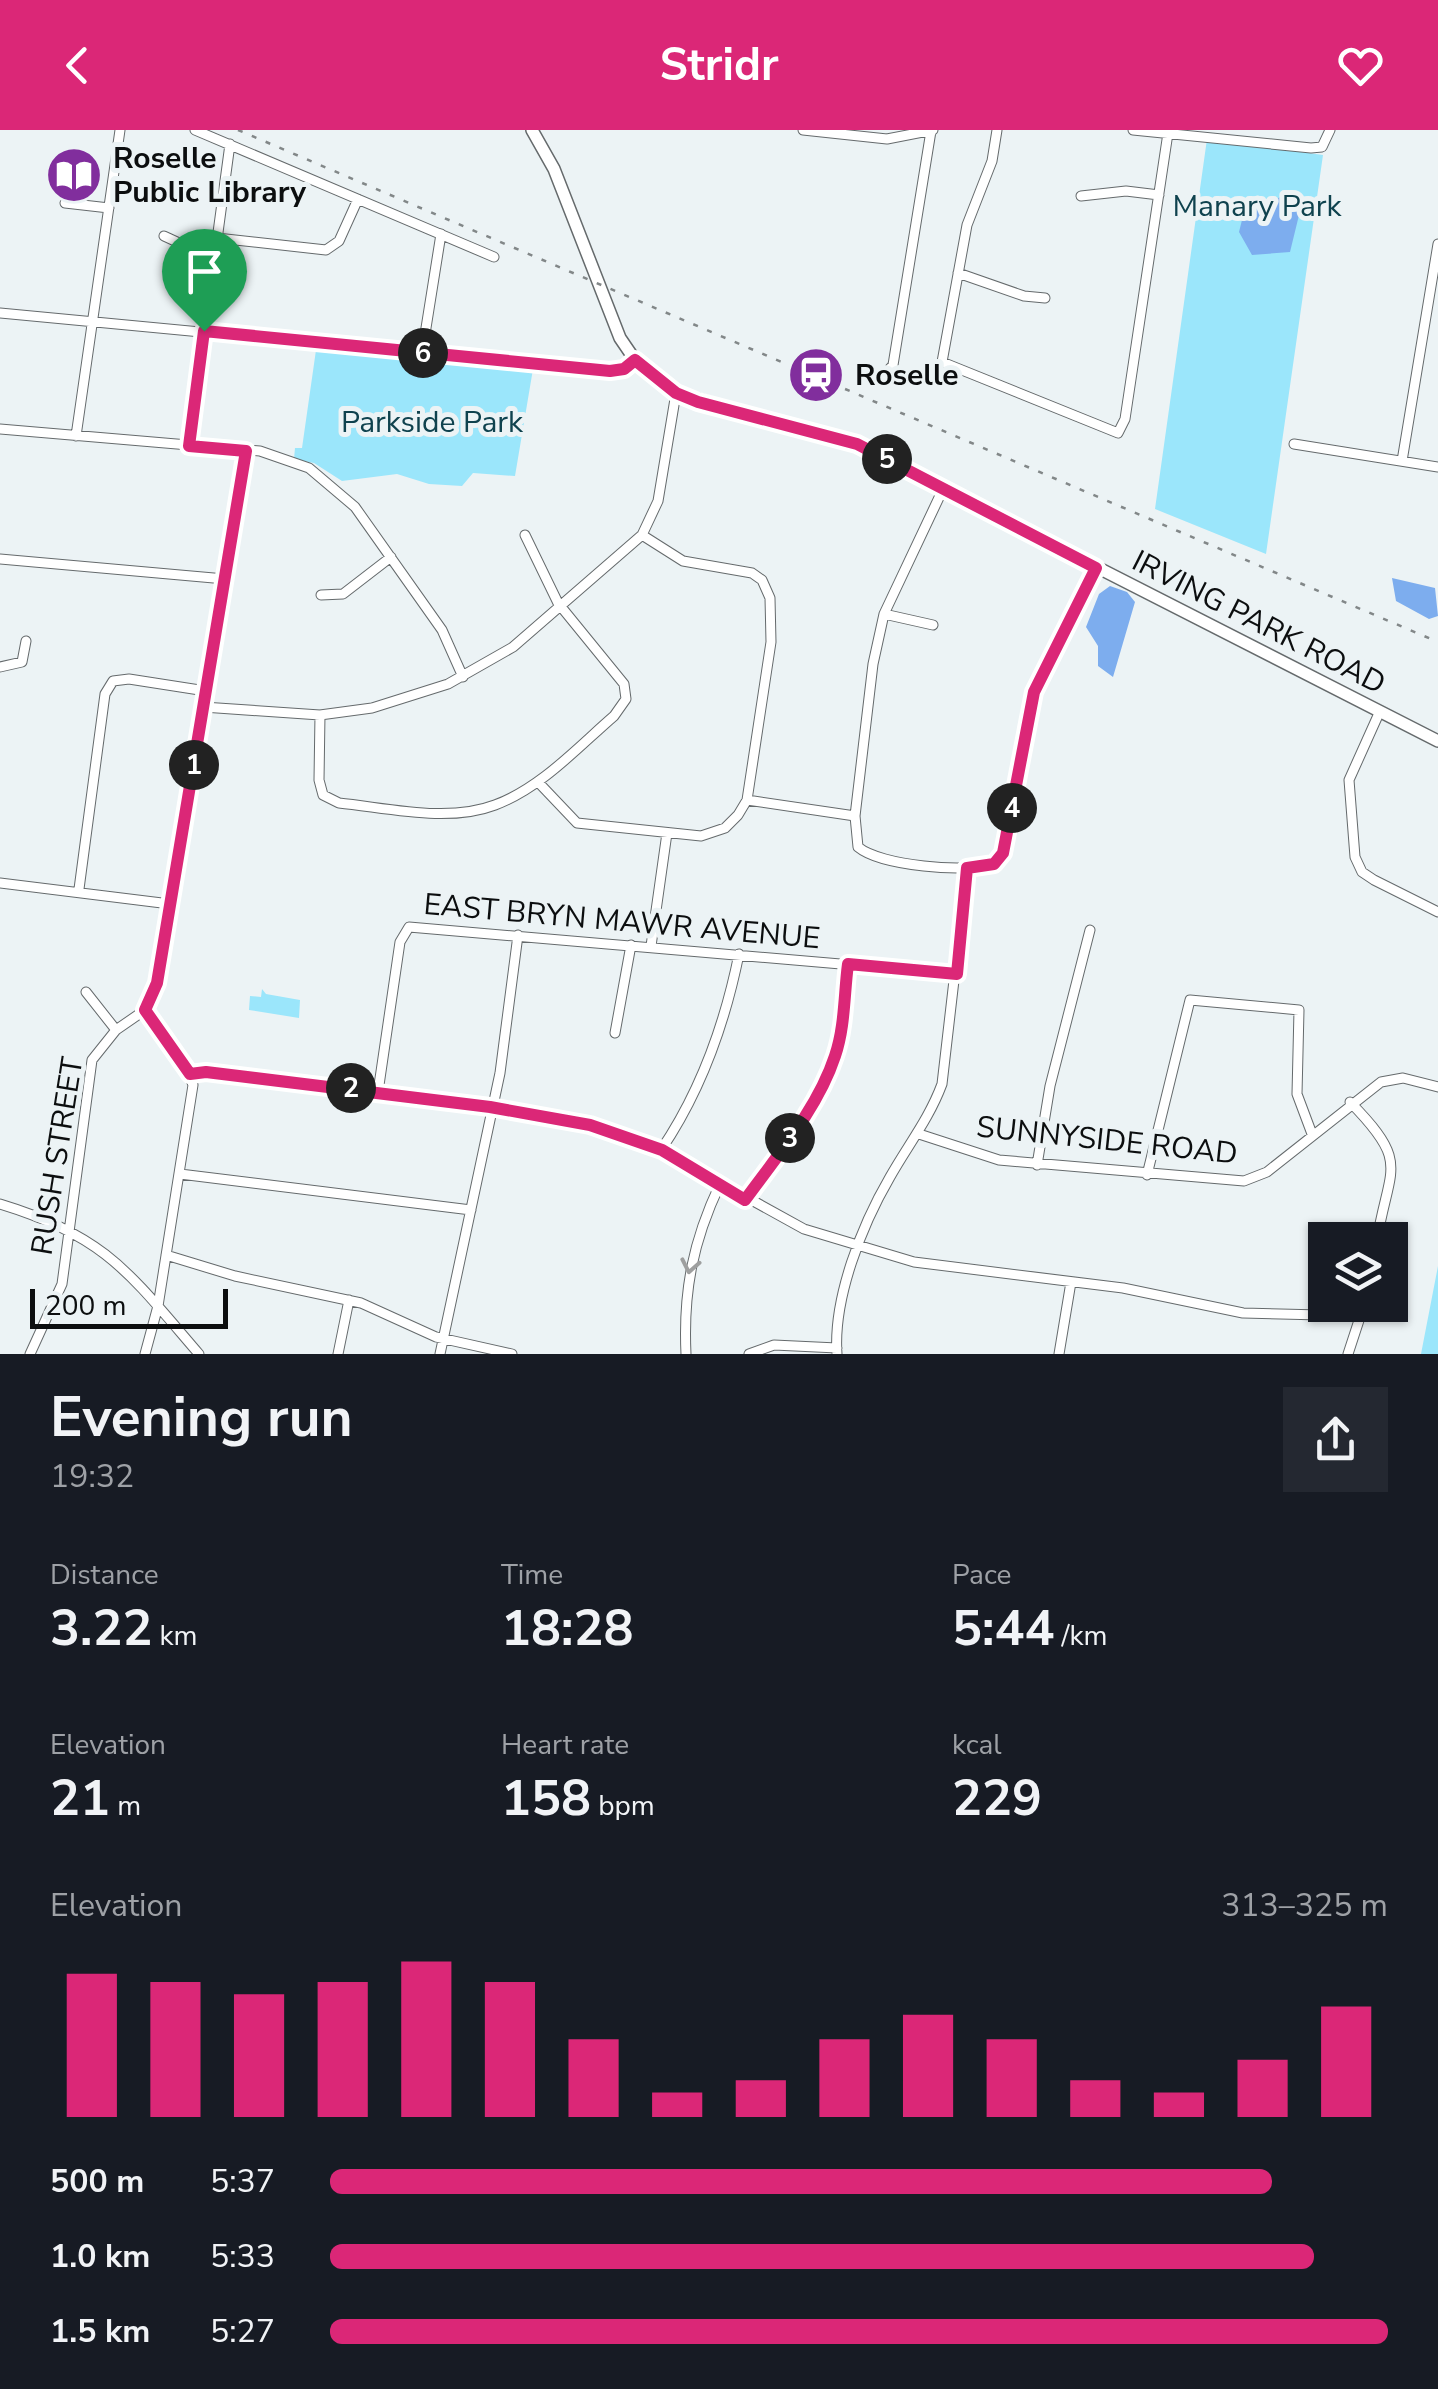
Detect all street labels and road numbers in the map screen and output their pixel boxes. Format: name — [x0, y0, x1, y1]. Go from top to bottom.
street label: IRVING PARK ROAD — [1125, 541, 1393, 704]
street label: EAST BRYN MAWR AVENUE — [422, 884, 822, 959]
street label: RUSH STREET — [22, 1054, 93, 1258]
street label: SUNNYSIDE ROAD — [974, 1106, 1239, 1175]

